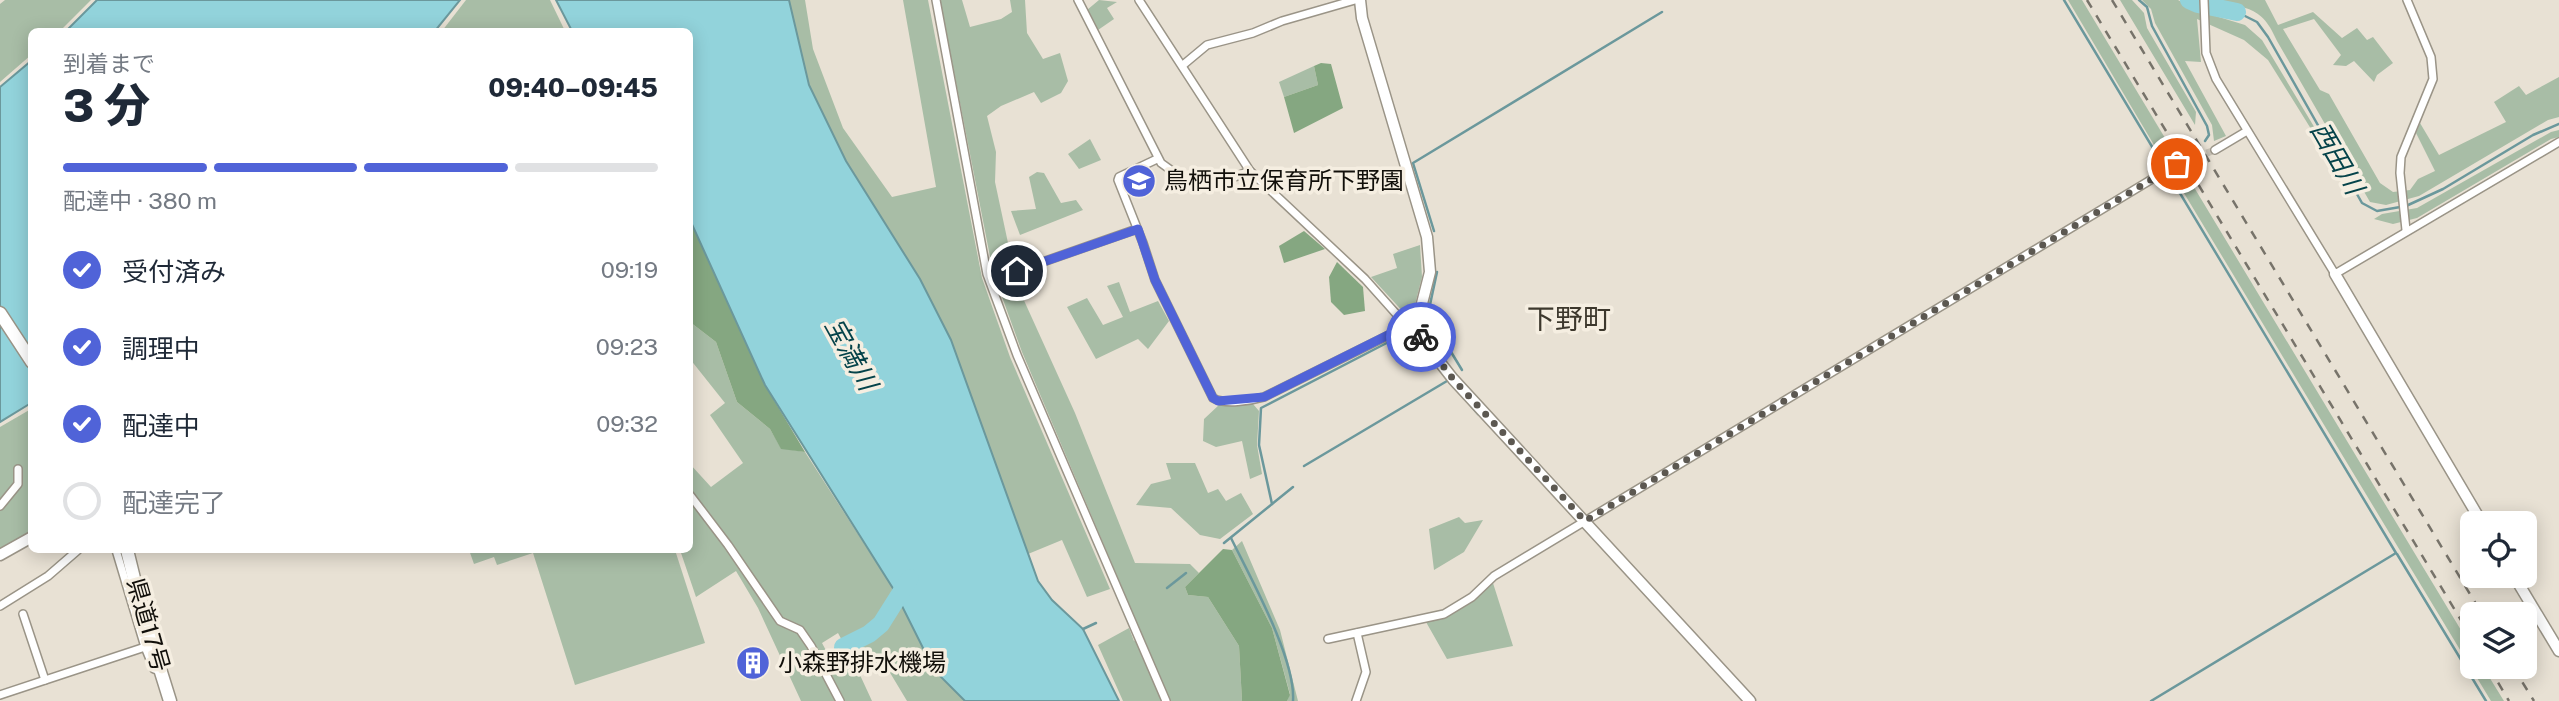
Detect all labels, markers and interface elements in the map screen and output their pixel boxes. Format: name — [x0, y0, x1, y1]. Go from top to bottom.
text: 到着まで — [63, 50, 155, 77]
text: 09:40–09:45 — [488, 72, 658, 103]
text: 3 分 — [63, 78, 150, 132]
water label: 西田川 — [2305, 116, 2372, 202]
pin — [2147, 134, 2207, 194]
icon: bag — [2158, 145, 2196, 183]
school or university icon: 鳥栖市立保育所下野園 — [1120, 162, 1158, 200]
place label: 鳥栖市立保育所下野園 — [1164, 166, 1404, 194]
text: 配達中 · 380 m — [63, 187, 217, 214]
pin — [987, 241, 1047, 301]
icon: check — [63, 251, 101, 289]
icon: home — [998, 252, 1036, 290]
text: 受付済み — [122, 256, 226, 287]
text: 09:19 — [601, 256, 658, 283]
courier — [1386, 302, 1456, 372]
district label: 下野町 — [1527, 302, 1611, 335]
water label: 宝満川 — [819, 312, 885, 398]
icon: bike — [1402, 318, 1440, 356]
icon: check — [63, 328, 101, 366]
text: 調理中 — [122, 333, 200, 364]
text: 09:23 — [596, 333, 658, 360]
icon: check — [63, 405, 101, 443]
text: 配達中 — [122, 410, 200, 441]
text: 09:32 — [596, 410, 658, 437]
text: 配達完了 — [122, 487, 226, 518]
map controls — [2460, 511, 2537, 679]
button: locate — [2460, 511, 2537, 588]
street label: 県道17号 — [122, 575, 176, 675]
button: layers — [2460, 602, 2537, 679]
building icon: 小森野排水機場 — [734, 644, 772, 682]
place label: 小森野排水機場 — [778, 648, 946, 676]

